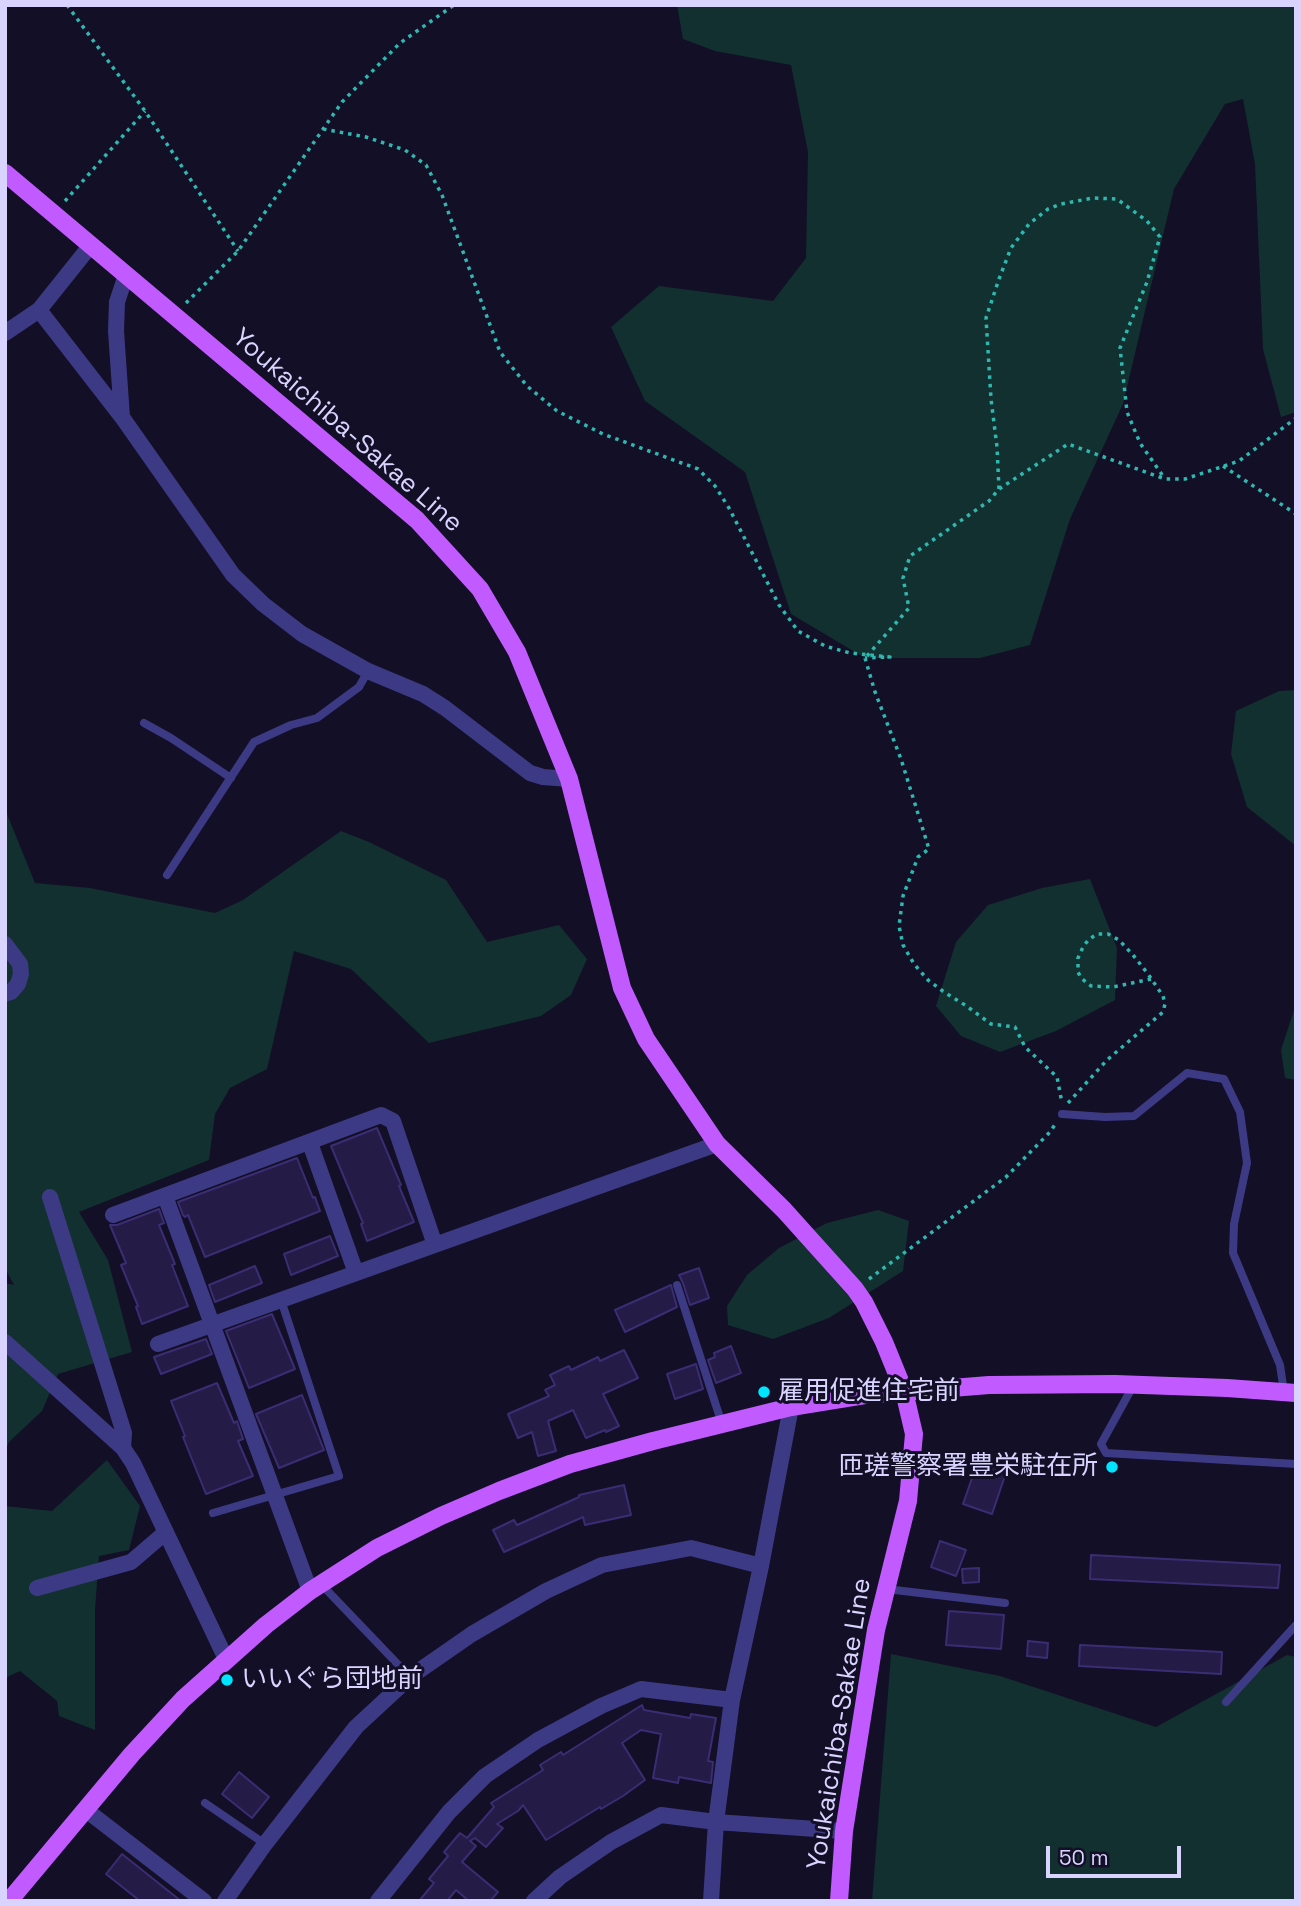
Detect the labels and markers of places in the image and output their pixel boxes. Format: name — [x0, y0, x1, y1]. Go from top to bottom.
place label: 雇用促進住宅前 — [778, 1376, 960, 1408]
marker: 雇用促進住宅前 — [756, 1384, 772, 1400]
place label: 匝瑳警察署豊栄駐在所 — [838, 1451, 1098, 1483]
marker: 匝瑳警察署豊栄駐在所 — [1104, 1459, 1120, 1475]
place label: いいぐら団地前 — [241, 1664, 423, 1696]
marker: いいぐら団地前 — [219, 1672, 235, 1688]

